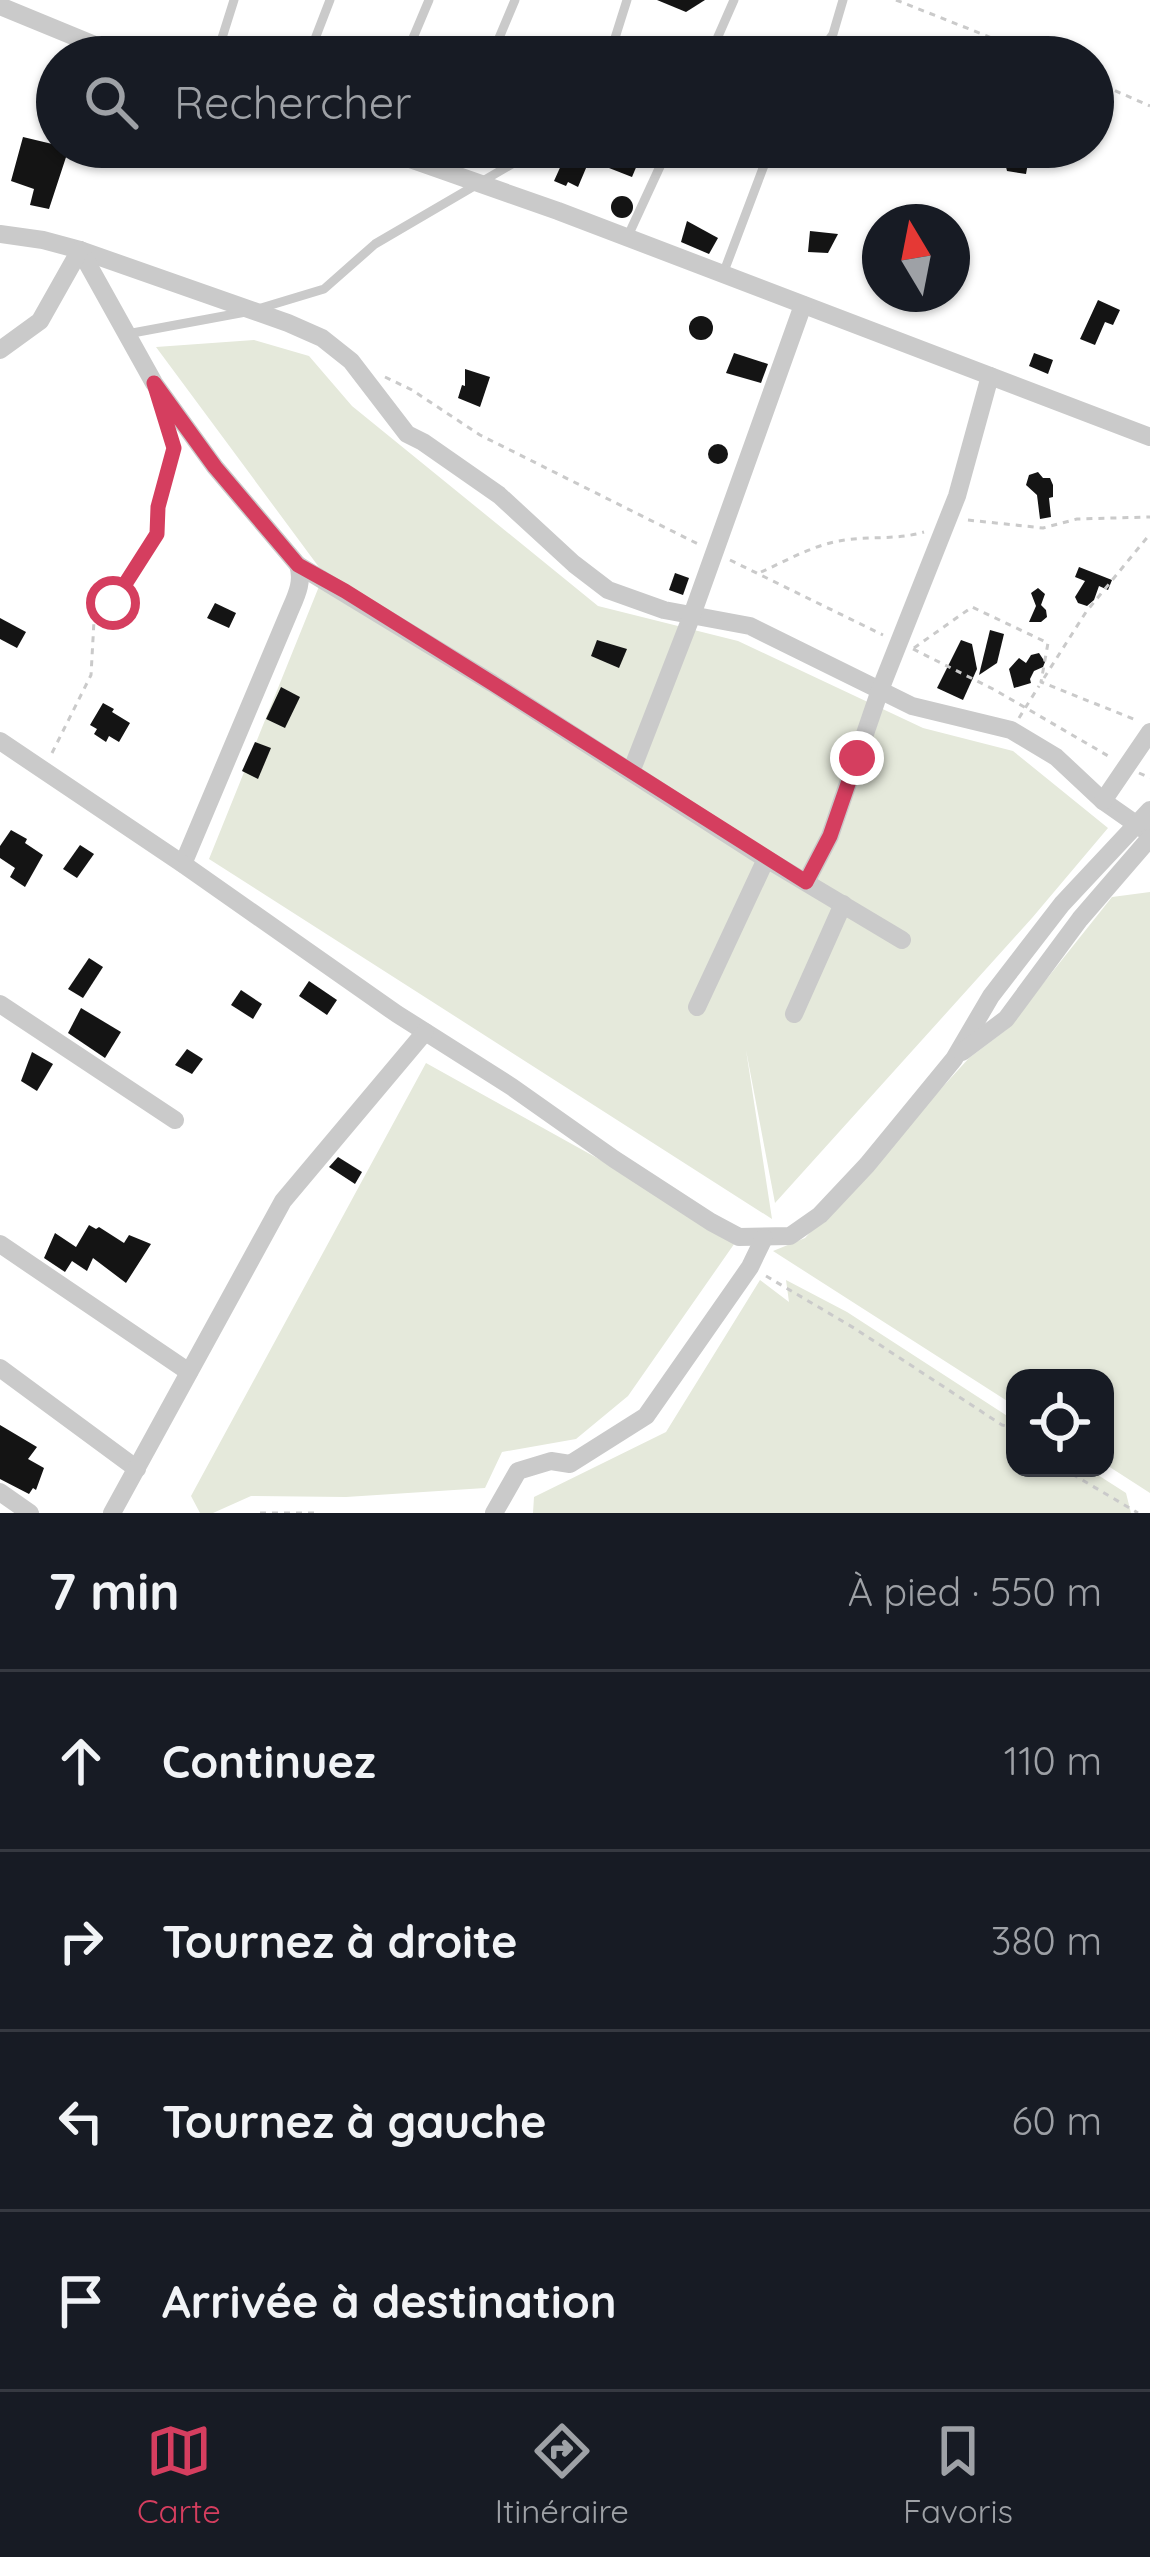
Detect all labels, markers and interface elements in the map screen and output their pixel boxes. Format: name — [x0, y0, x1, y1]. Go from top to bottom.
search box — [36, 36, 1114, 168]
icon: search — [78, 69, 144, 135]
text: Rechercher — [174, 74, 412, 130]
north arrow — [862, 204, 970, 312]
route start — [86, 576, 140, 630]
route end — [830, 731, 884, 785]
map controls — [1006, 1369, 1114, 1477]
button: locate — [1006, 1369, 1114, 1477]
text: 7 min — [48, 1559, 180, 1623]
text: À pied · 550 m — [848, 1567, 1102, 1616]
icon: ahead — [48, 1728, 114, 1794]
text: Continuez — [162, 1733, 376, 1789]
text: 110 m — [1004, 1736, 1102, 1785]
icon: right — [48, 1908, 114, 1974]
text: Tournez à droite — [162, 1913, 518, 1969]
text: 380 m — [991, 1916, 1102, 1965]
icon: left — [48, 2088, 114, 2154]
text: Tournez à gauche — [162, 2093, 546, 2149]
text: 60 m — [1012, 2096, 1102, 2145]
icon: arrive — [48, 2268, 114, 2334]
text: Arrivée à destination — [162, 2273, 617, 2329]
tab: Carte — [137, 2418, 221, 2531]
tab: Itinéraire — [495, 2418, 629, 2531]
tab: Favoris — [903, 2418, 1013, 2531]

